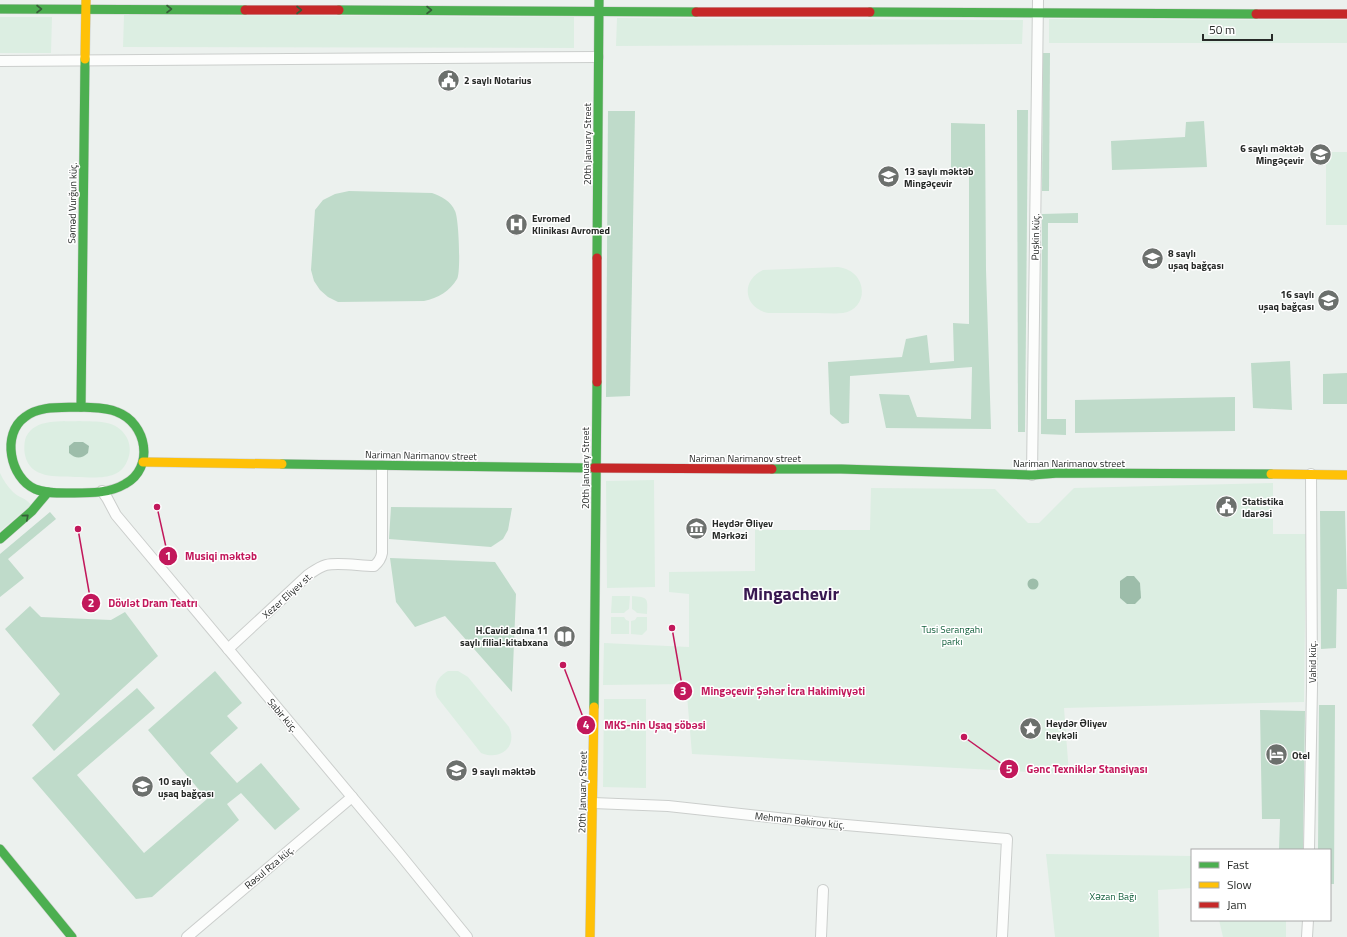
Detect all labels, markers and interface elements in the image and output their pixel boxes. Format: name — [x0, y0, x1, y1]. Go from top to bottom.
one-way arrow — [36, 5, 42, 13]
one-way arrow — [166, 5, 172, 13]
one-way arrow — [296, 6, 302, 14]
one-way arrow — [426, 6, 432, 14]
scale bar — [1203, 16, 1272, 42]
text: 50 m — [1209, 20, 1235, 39]
public building icon: 2 saylı Notarius — [435, 67, 461, 93]
place label: 2 saylı Notarius — [464, 73, 532, 88]
street label: 20th January Street — [580, 102, 595, 185]
place label: 6 saylı məktəb Mingəçevir — [1240, 141, 1305, 168]
school or university icon: 6 saylı məktəb Mingəçevir — [1307, 141, 1333, 167]
street label: Səməd Vurğun küç. — [64, 162, 81, 244]
school or university icon: 13 saylı məktəb Mingəçevir — [875, 164, 901, 190]
place label: 13 saylı məktəb Mingəçevir — [904, 164, 974, 191]
hospital icon: Evromed Klinikası Avromed — [504, 211, 530, 237]
place label: Evromed Klinikası Avromed — [532, 211, 610, 238]
street label: Puşkin küç. — [1028, 213, 1043, 261]
school or university icon: 8 saylı uşaq bağçası — [1139, 246, 1165, 272]
place label: 8 saylı uşaq bağçası — [1168, 246, 1224, 273]
place label: 16 saylı uşaq bağçası — [1258, 287, 1314, 314]
school or university icon: 16 saylı uşaq bağçası — [1316, 287, 1342, 313]
street label: 20th January Street — [578, 426, 593, 509]
street label: Nariman Narimanov street — [365, 447, 478, 464]
street label: Nariman Narimanov street — [689, 451, 801, 466]
street label: Nariman Narimanov street — [1013, 456, 1125, 471]
public building icon: Statistika Idarəsi — [1213, 494, 1239, 520]
place label: Statistika Idarəsi — [1242, 494, 1284, 521]
one-way arrow — [21, 514, 28, 521]
museum icon: Heydər Əliyev Mərkəzi — [683, 516, 709, 542]
place label: Heydər Əliyev Mərkəzi — [712, 516, 773, 543]
callout: Musiqi məktəb — [158, 545, 265, 568]
text: 1 — [165, 546, 171, 565]
text: Musiqi məktəb — [185, 548, 257, 564]
street label: Xezer Eliyev st. — [259, 569, 316, 622]
district label: Mingachevir — [743, 580, 839, 607]
callout: Dövlət Dram Teatrı — [81, 592, 206, 615]
text: 2 — [88, 593, 94, 612]
text: Dövlət Dram Teatrı — [108, 595, 198, 611]
park label: Tusi Serangahı parkı — [922, 622, 982, 649]
place label: H.Cavid adına 11 saylı filial-kitabxana — [460, 623, 548, 650]
library icon: H.Cavid adına 11 saylı filial-kitabxana — [551, 623, 577, 649]
street label: Vahid küç. — [1305, 641, 1320, 683]
callout: Mingəçevir Şəhər İcra Hakimiyyəti — [673, 680, 873, 703]
text: 3 — [680, 681, 686, 700]
text: Mingəçevir Şəhər İcra Hakimiyyəti — [701, 683, 865, 699]
street label: Sabir küç. — [264, 695, 301, 736]
callout: MKS-nin Uşaq şöbəsi — [576, 713, 713, 736]
text: 4 — [583, 715, 590, 734]
place icon: Heydər Əliyev heykəli — [1018, 716, 1044, 742]
place label: Heydər Əliyev heykəli — [1046, 716, 1107, 743]
text: MKS-nin Uşaq şöbəsi — [604, 717, 706, 733]
hotel icon: Otel — [1264, 742, 1290, 768]
place label: Otel — [1292, 748, 1310, 763]
street label: 20th January Street — [574, 750, 591, 833]
school or university icon: 9 saylı məktəb — [444, 758, 470, 784]
callout: Gənc Texniklər Stansiyası — [999, 758, 1156, 781]
text: 5 — [1006, 759, 1013, 778]
text: Gənc Texniklər Stansiyası — [1026, 761, 1148, 777]
place label: 9 saylı məktəb — [472, 764, 536, 779]
school or university icon: 10 saylı uşaq bağçası — [129, 774, 155, 800]
place label: 10 saylı uşaq bağçası — [158, 774, 214, 801]
street label: Mehman Bəkirov küç. — [754, 808, 846, 833]
street label: Rəsul Rza küç. — [241, 842, 297, 893]
legend — [1191, 849, 1331, 921]
text: Fast — [1227, 855, 1250, 874]
text: Slow — [1227, 875, 1252, 894]
park label: Xəzan Bağı — [1090, 889, 1136, 904]
text: Jam — [1227, 895, 1247, 914]

